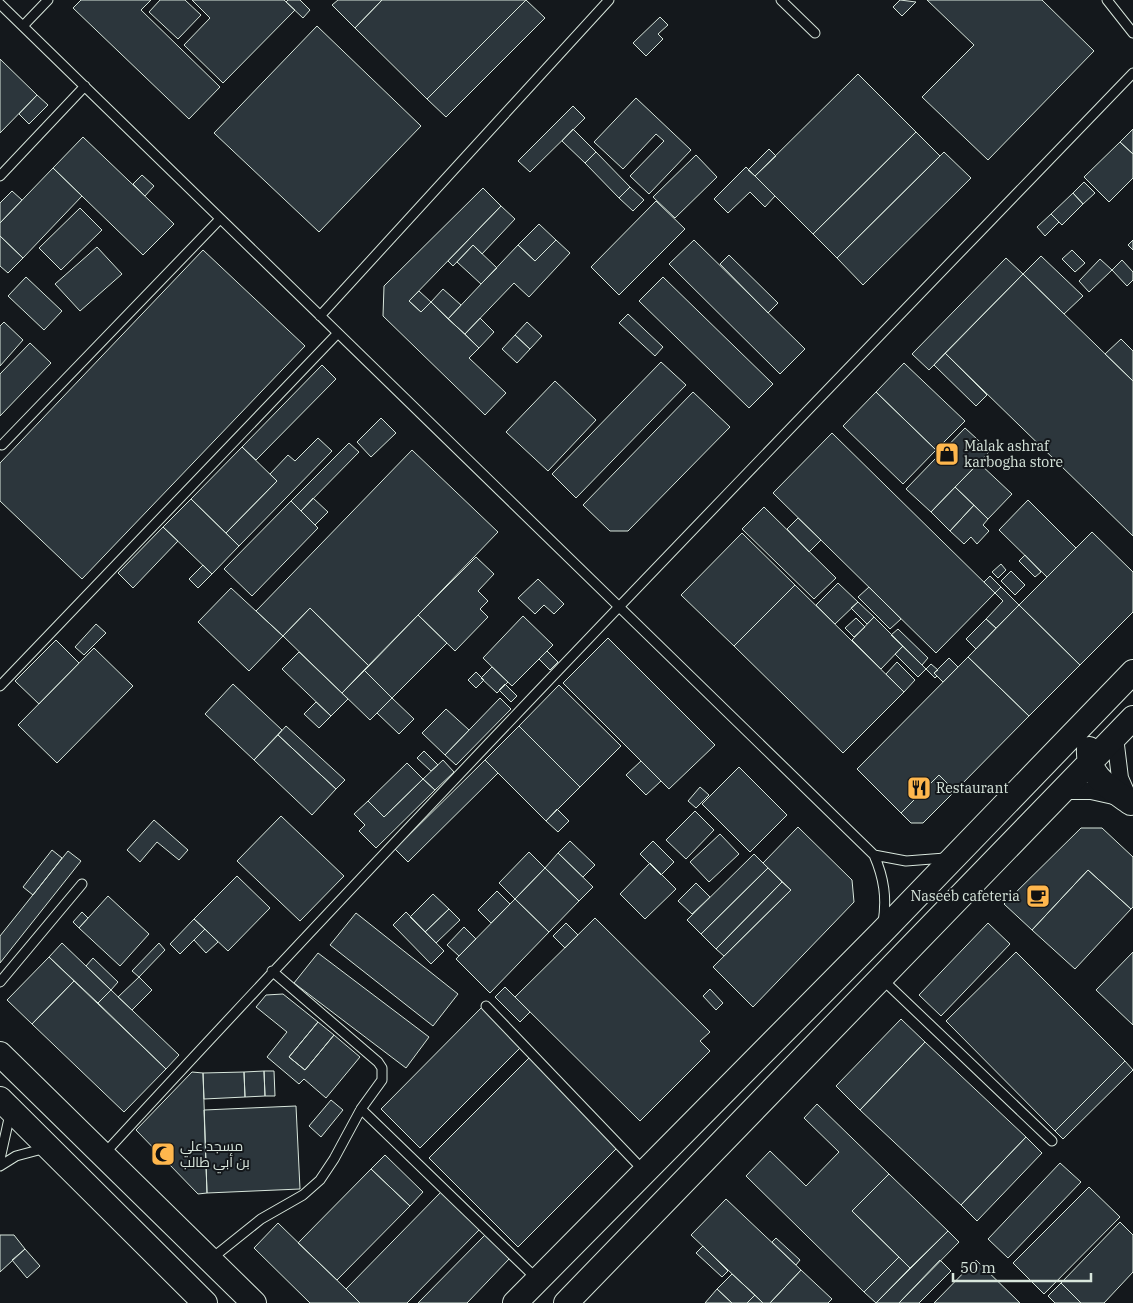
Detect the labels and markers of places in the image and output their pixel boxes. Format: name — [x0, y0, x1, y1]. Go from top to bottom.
place label: Malak ashraf karbogha store — [964, 437, 1063, 471]
shop icon: Malak ashraf karbogha store — [934, 441, 960, 467]
restaurant icon: Restaurant — [906, 775, 932, 801]
place label: Restaurant — [936, 779, 1008, 797]
cafe icon: Naseeb cafeteria — [1025, 883, 1051, 909]
place label: Naseeb cafeteria — [910, 887, 1020, 905]
place label: مسجد علي بن أبي طالب — [180, 1137, 250, 1174]
mosque icon: مسجد علي بن أبي طالب — [150, 1141, 176, 1167]

